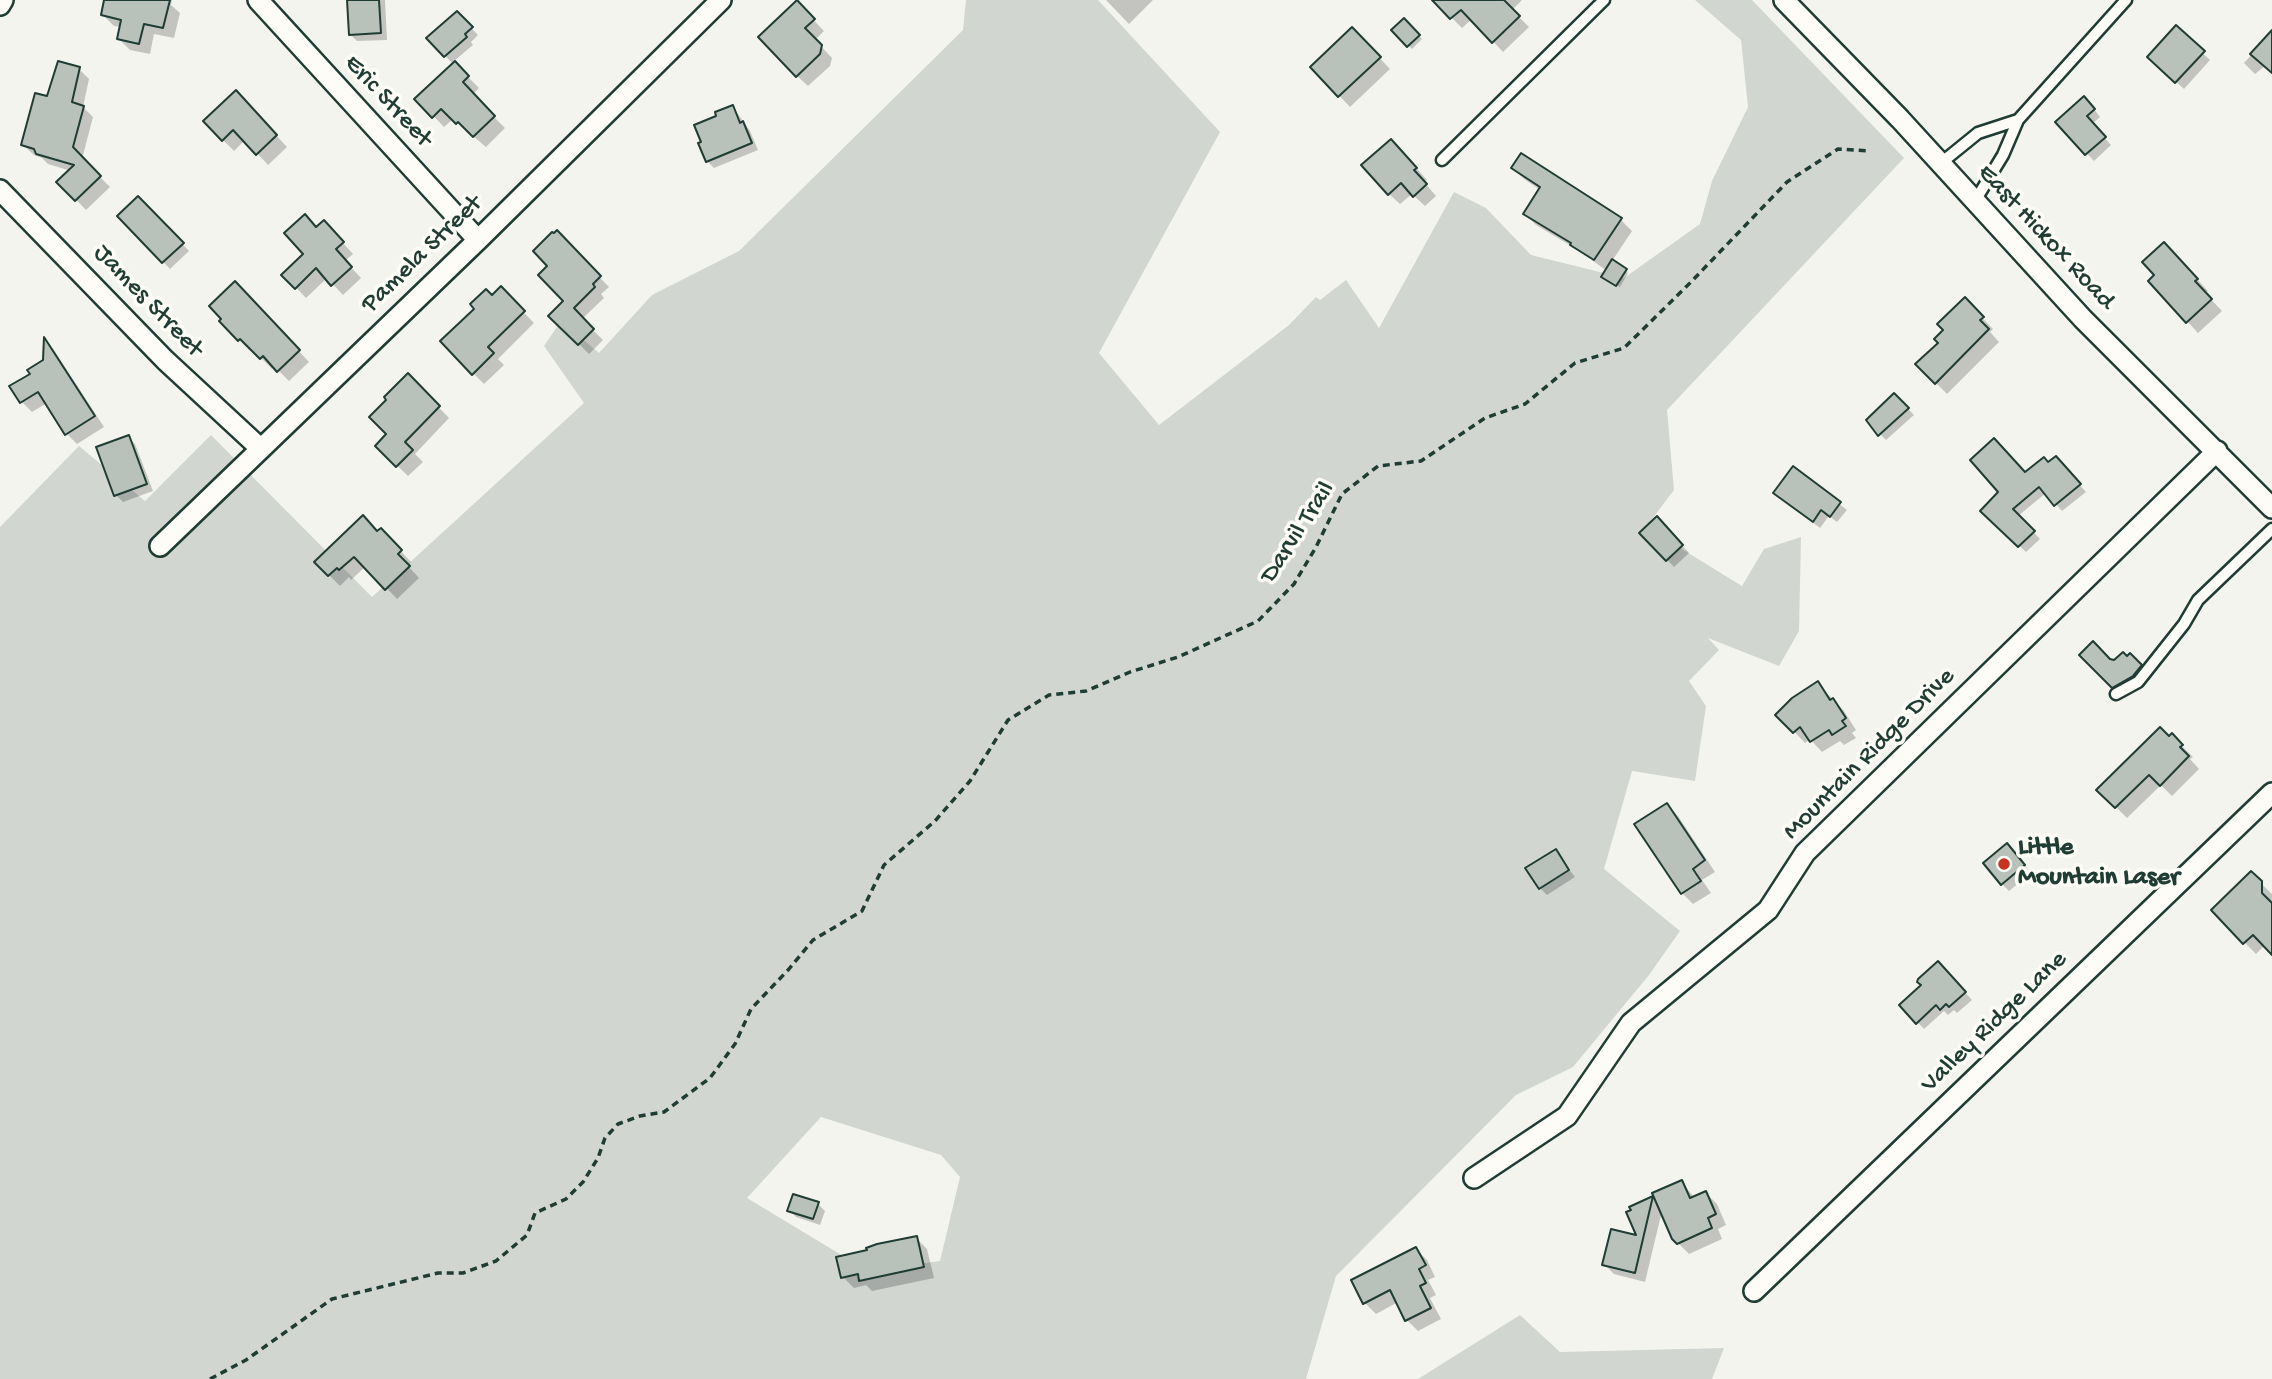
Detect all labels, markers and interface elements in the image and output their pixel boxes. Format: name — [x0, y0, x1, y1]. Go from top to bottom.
street label: Eric Street — [336, 49, 438, 155]
street label: East Hickox Road — [1969, 159, 2121, 317]
street label: Pamela Street — [356, 189, 490, 321]
street label: James Street — [85, 239, 209, 365]
street label: Darvil Trail — [1255, 476, 1343, 590]
street label: Mountain Ridge Drive — [1777, 662, 1963, 848]
place label: Little Mountain Laser — [2018, 833, 2179, 894]
marker: Little Mountain Laser — [1996, 856, 2012, 872]
street label: Valley Ridge Lane — [1915, 945, 2075, 1101]

